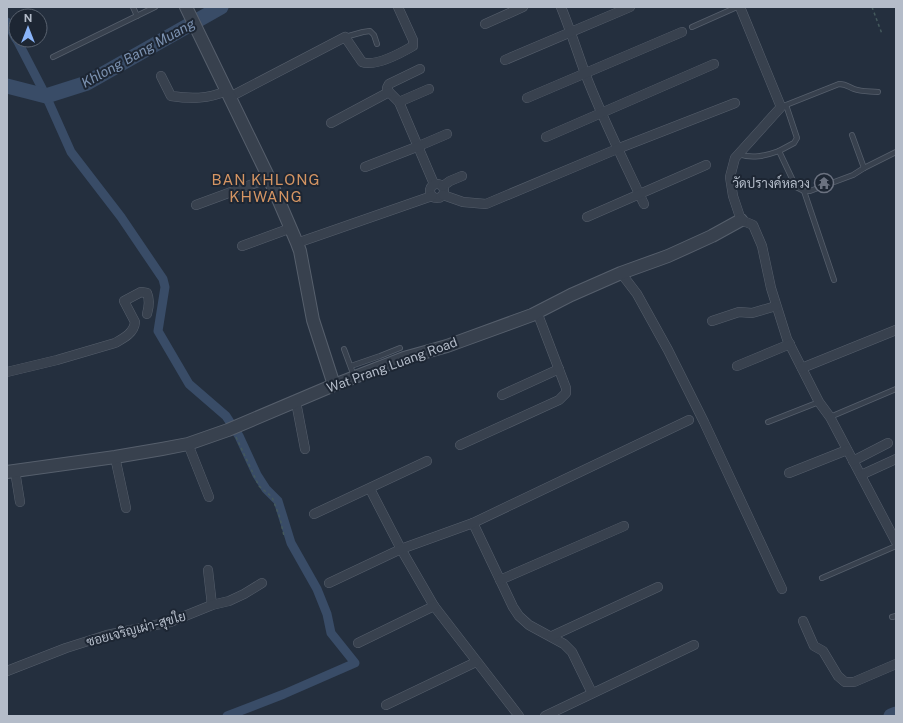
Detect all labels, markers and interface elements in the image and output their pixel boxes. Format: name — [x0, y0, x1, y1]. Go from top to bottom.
north arrow — [8, 8, 48, 48]
text: N — [24, 12, 32, 24]
water label: Khlong Bang Muang — [78, 15, 198, 91]
district label: BAN KHLONG KHWANG — [212, 171, 320, 205]
temple icon: วัดปรางค์หลวง — [813, 172, 835, 194]
place label: วัดปรางค์หลวง — [732, 174, 810, 191]
street label: Wat Prang Luang Road — [325, 334, 459, 396]
street label: ซอยเจริญเผ่า-สุขใย — [84, 608, 188, 651]

